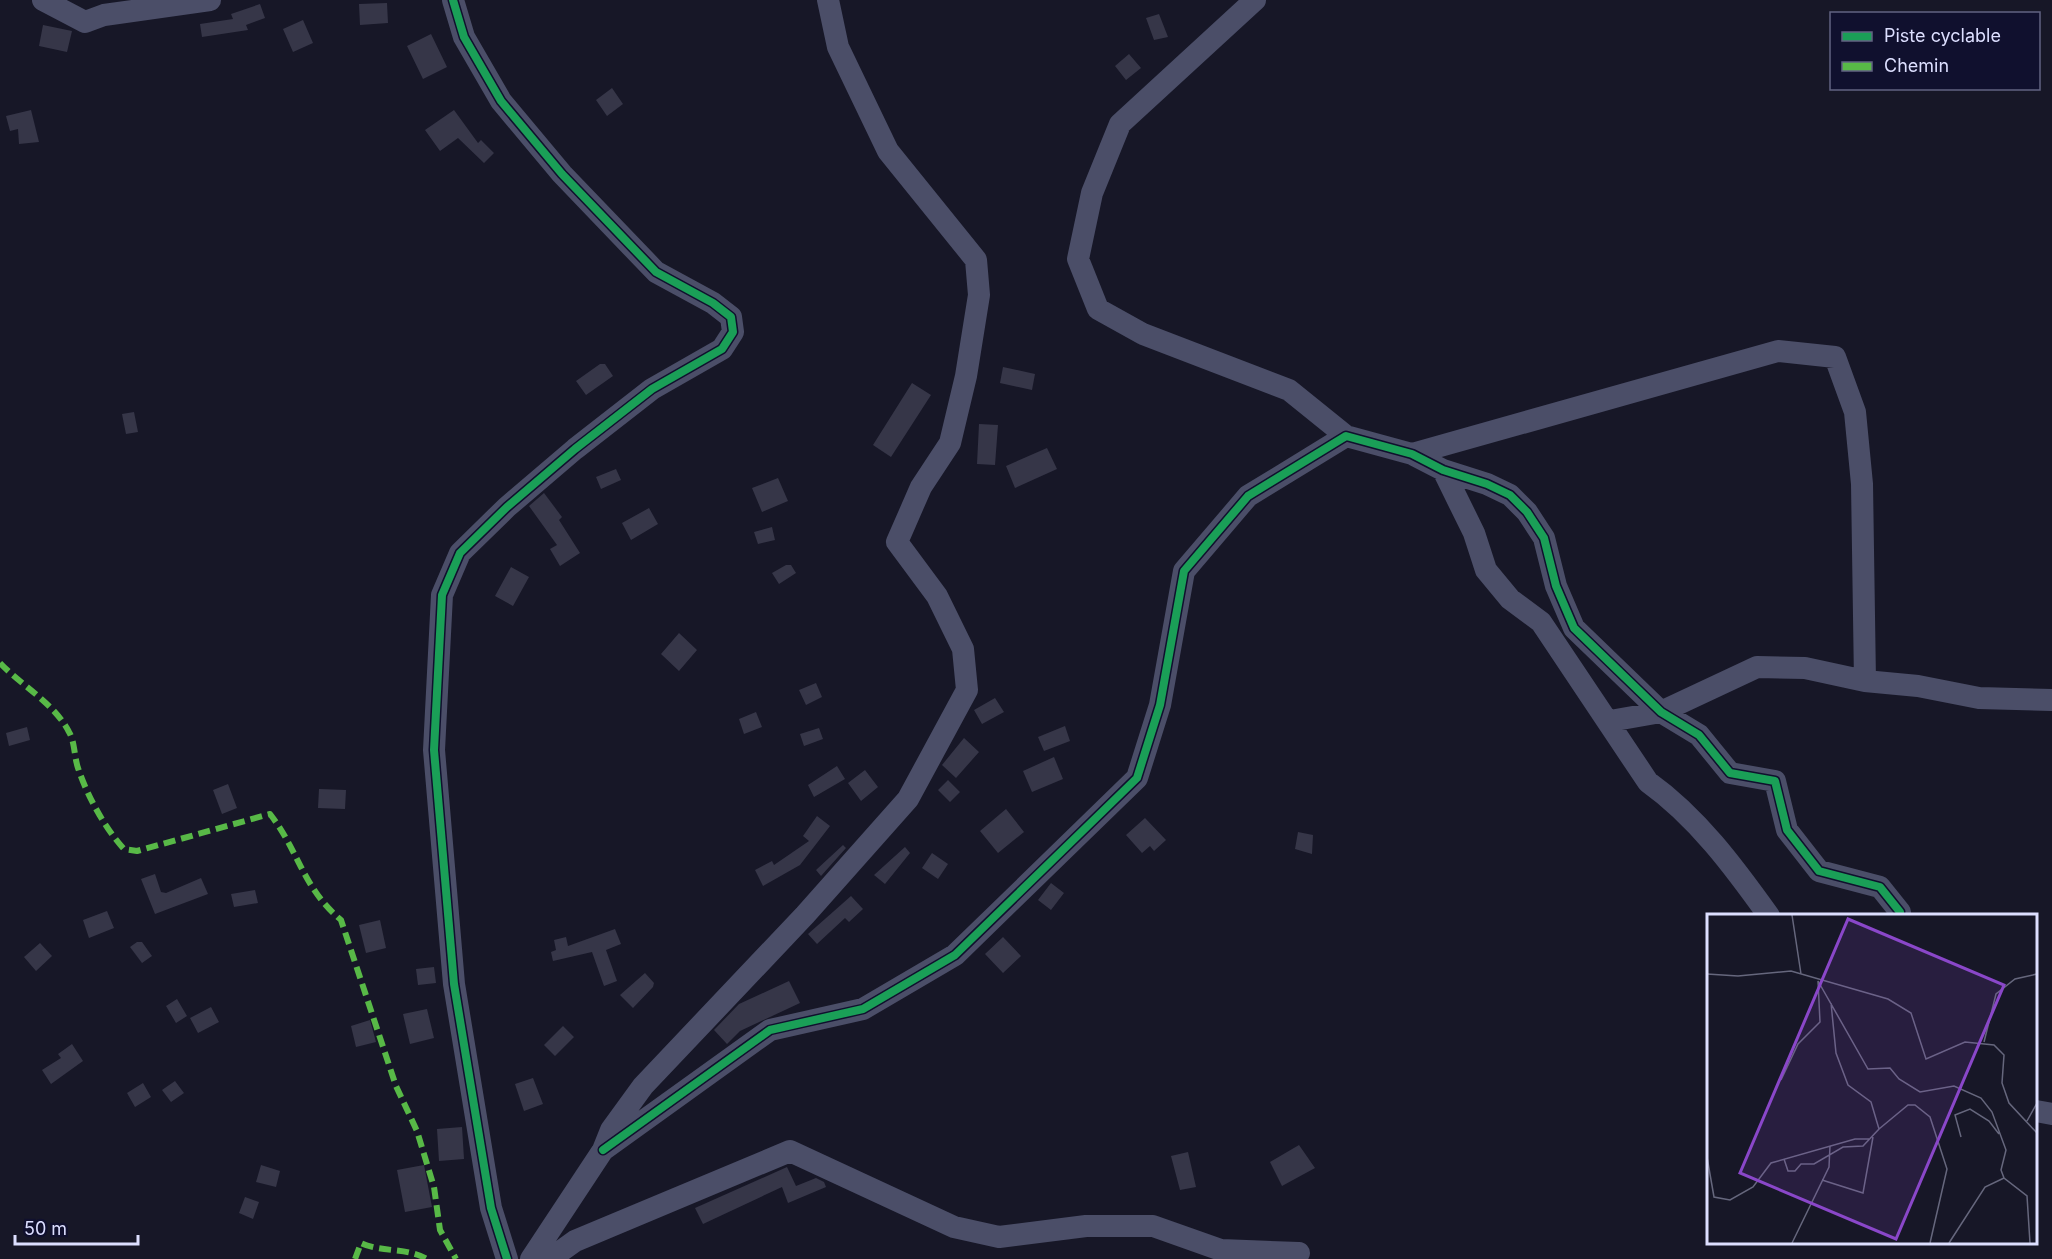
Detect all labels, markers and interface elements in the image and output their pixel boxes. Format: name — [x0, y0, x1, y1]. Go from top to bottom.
legend — [1830, 12, 2040, 90]
text: Piste cyclable — [1884, 25, 2001, 46]
text: Chemin — [1884, 55, 1949, 76]
inset map — [1707, 914, 2037, 1244]
scale bar — [15, 1208, 138, 1246]
text: 50 m — [24, 1218, 67, 1239]

